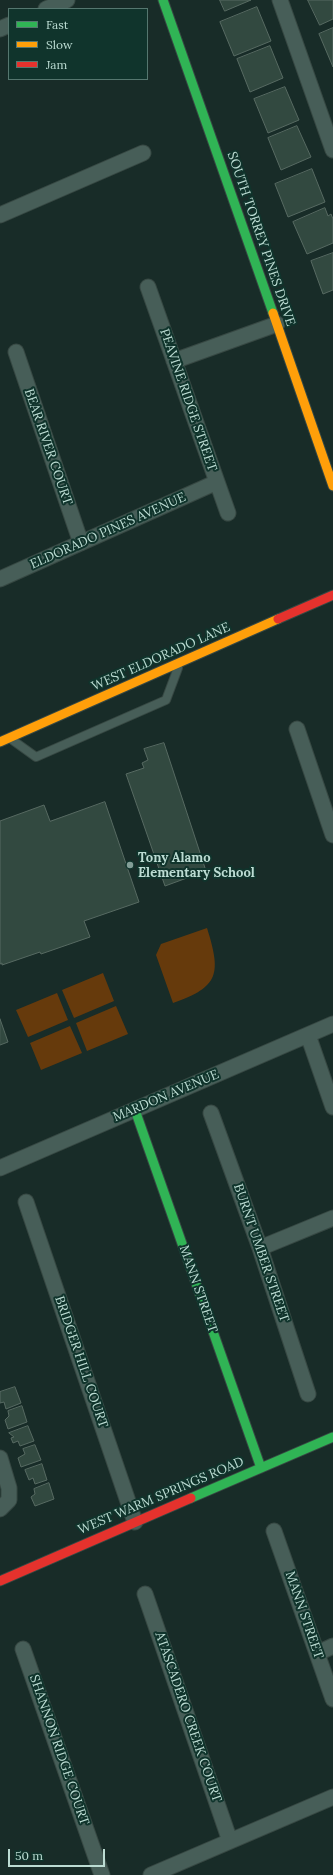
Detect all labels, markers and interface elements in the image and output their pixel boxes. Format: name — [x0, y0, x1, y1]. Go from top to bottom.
legend — [8, 8, 148, 80]
text: Fast — [46, 17, 69, 32]
text: Slow — [46, 37, 73, 52]
text: Jam — [46, 57, 67, 72]
street label: SOUTH TORREY PINES DRIVE — [224, 150, 298, 328]
street label: PEAVINE RIDGE STREET — [156, 327, 220, 473]
street label: BEAR RIVER COURT — [21, 387, 75, 507]
street label: ELDORADO PINES AVENUE — [28, 490, 188, 572]
street label: WEST ELDORADO LANE — [89, 619, 233, 695]
place label: Tony Alamo Elementary School — [138, 850, 255, 881]
marker: Tony Alamo Elementary School — [125, 860, 135, 870]
street label: MARDON AVENUE — [111, 1067, 221, 1125]
street label: BURNT UMBER STREET — [230, 1182, 292, 1324]
street label: MANN STREET — [176, 1243, 220, 1335]
street label: BRIDGER HILL COURT — [51, 1294, 111, 1430]
street label: WEST WARM SPRINGS ROAD — [76, 1454, 246, 1538]
street label: MANN STREET — [282, 1569, 326, 1661]
street label: ATASCADERO CREEK COURT — [151, 1630, 225, 1804]
street label: SHANNON RIDGE COURT — [26, 1673, 92, 1827]
scale bar — [10, 1841, 107, 1867]
text: 50 m — [15, 1848, 43, 1863]

